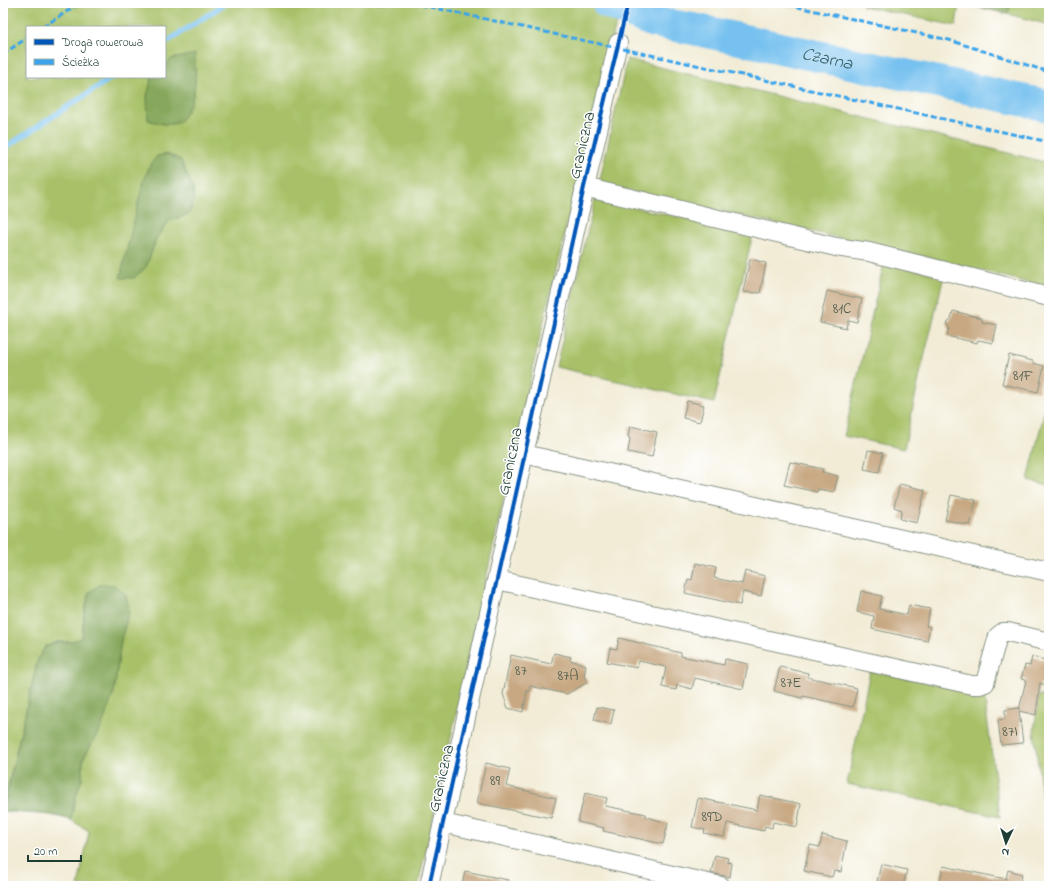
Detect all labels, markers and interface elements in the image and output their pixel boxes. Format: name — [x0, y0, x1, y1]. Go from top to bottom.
legend — [26, 26, 166, 78]
text: Droga rowerowa — [61, 34, 143, 53]
water label: Czarna — [799, 42, 855, 78]
text: Ścieżka — [62, 54, 99, 72]
street label: Graniczna — [563, 109, 602, 182]
house number: 81C — [833, 298, 851, 320]
house number: 81F — [1013, 365, 1033, 387]
street label: Graniczna — [491, 425, 530, 498]
house number: 87 — [515, 660, 527, 682]
house number: 87A — [557, 665, 579, 687]
house number: 87E — [781, 672, 801, 694]
house number: 87I — [1002, 721, 1018, 743]
street label: Graniczna — [422, 742, 461, 815]
house number: 89 — [490, 770, 501, 792]
house number: 89D — [701, 806, 723, 828]
north arrow — [986, 823, 1026, 863]
scale bar — [28, 837, 81, 863]
text: 20 m — [34, 843, 57, 861]
text: N — [1001, 844, 1010, 860]

